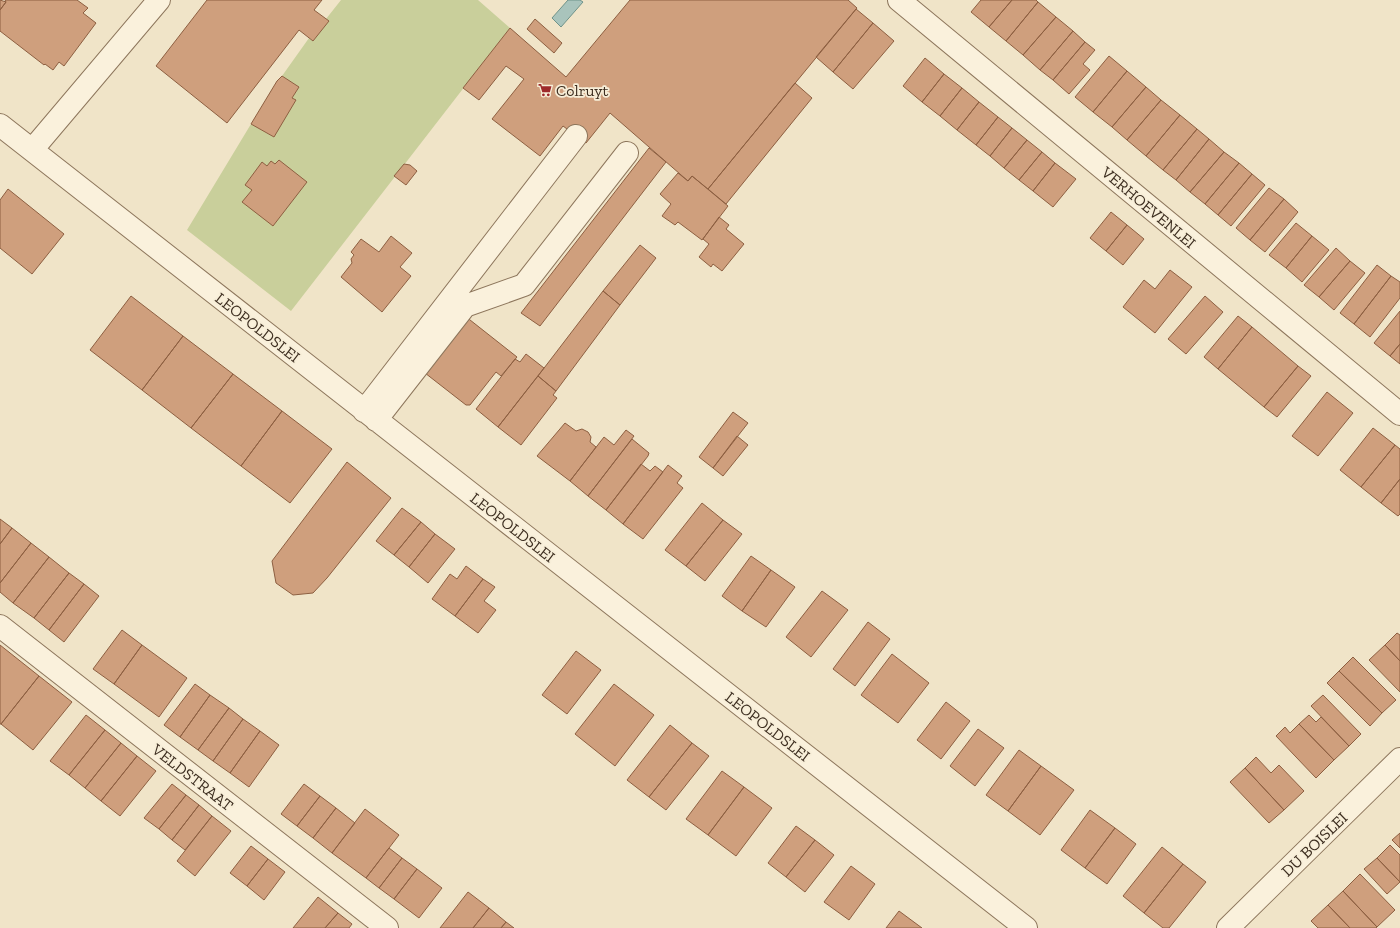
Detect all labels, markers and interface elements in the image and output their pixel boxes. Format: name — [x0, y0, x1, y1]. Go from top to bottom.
place label: Colruyt — [556, 81, 608, 100]
supermarket icon: Colruyt — [537, 82, 553, 98]
street label: VERHOEVENLEI — [1097, 162, 1200, 252]
street label: LEOPOLDSLEI — [212, 288, 304, 366]
street label: LEOPOLDSLEI — [467, 488, 559, 566]
street label: LEOPOLDSLEI — [722, 687, 814, 765]
street label: VELDSTRAAT — [147, 739, 237, 815]
street label: DU BOISLEI — [1277, 808, 1351, 880]

